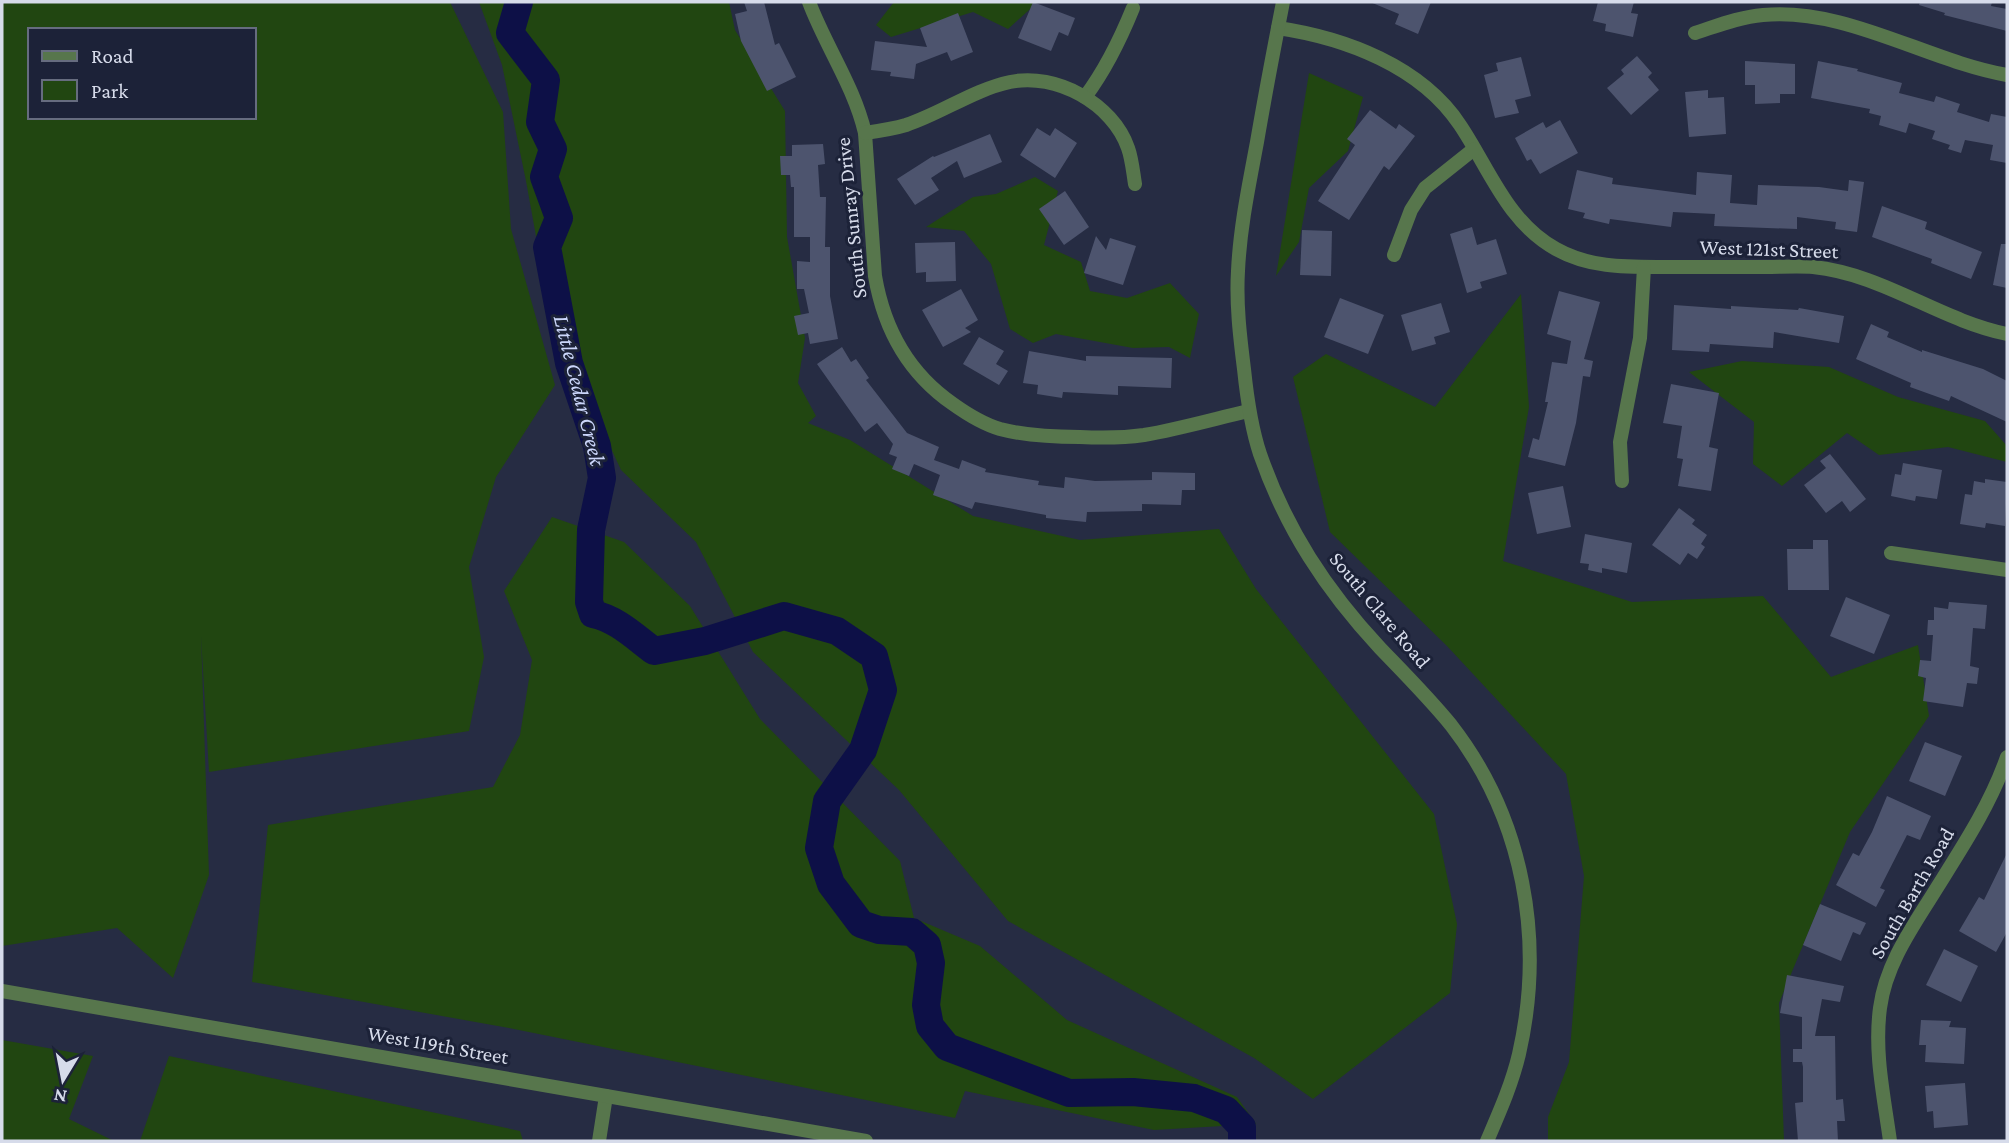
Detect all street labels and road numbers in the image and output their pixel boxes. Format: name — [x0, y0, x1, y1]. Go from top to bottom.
street label: South Sunray Drive — [831, 136, 871, 300]
street label: West 121st Street — [1699, 235, 1840, 263]
street label: South Clare Road — [1325, 547, 1435, 673]
street label: South Barth Road — [1865, 823, 1959, 963]
street label: West 119th Street — [366, 1021, 511, 1069]

